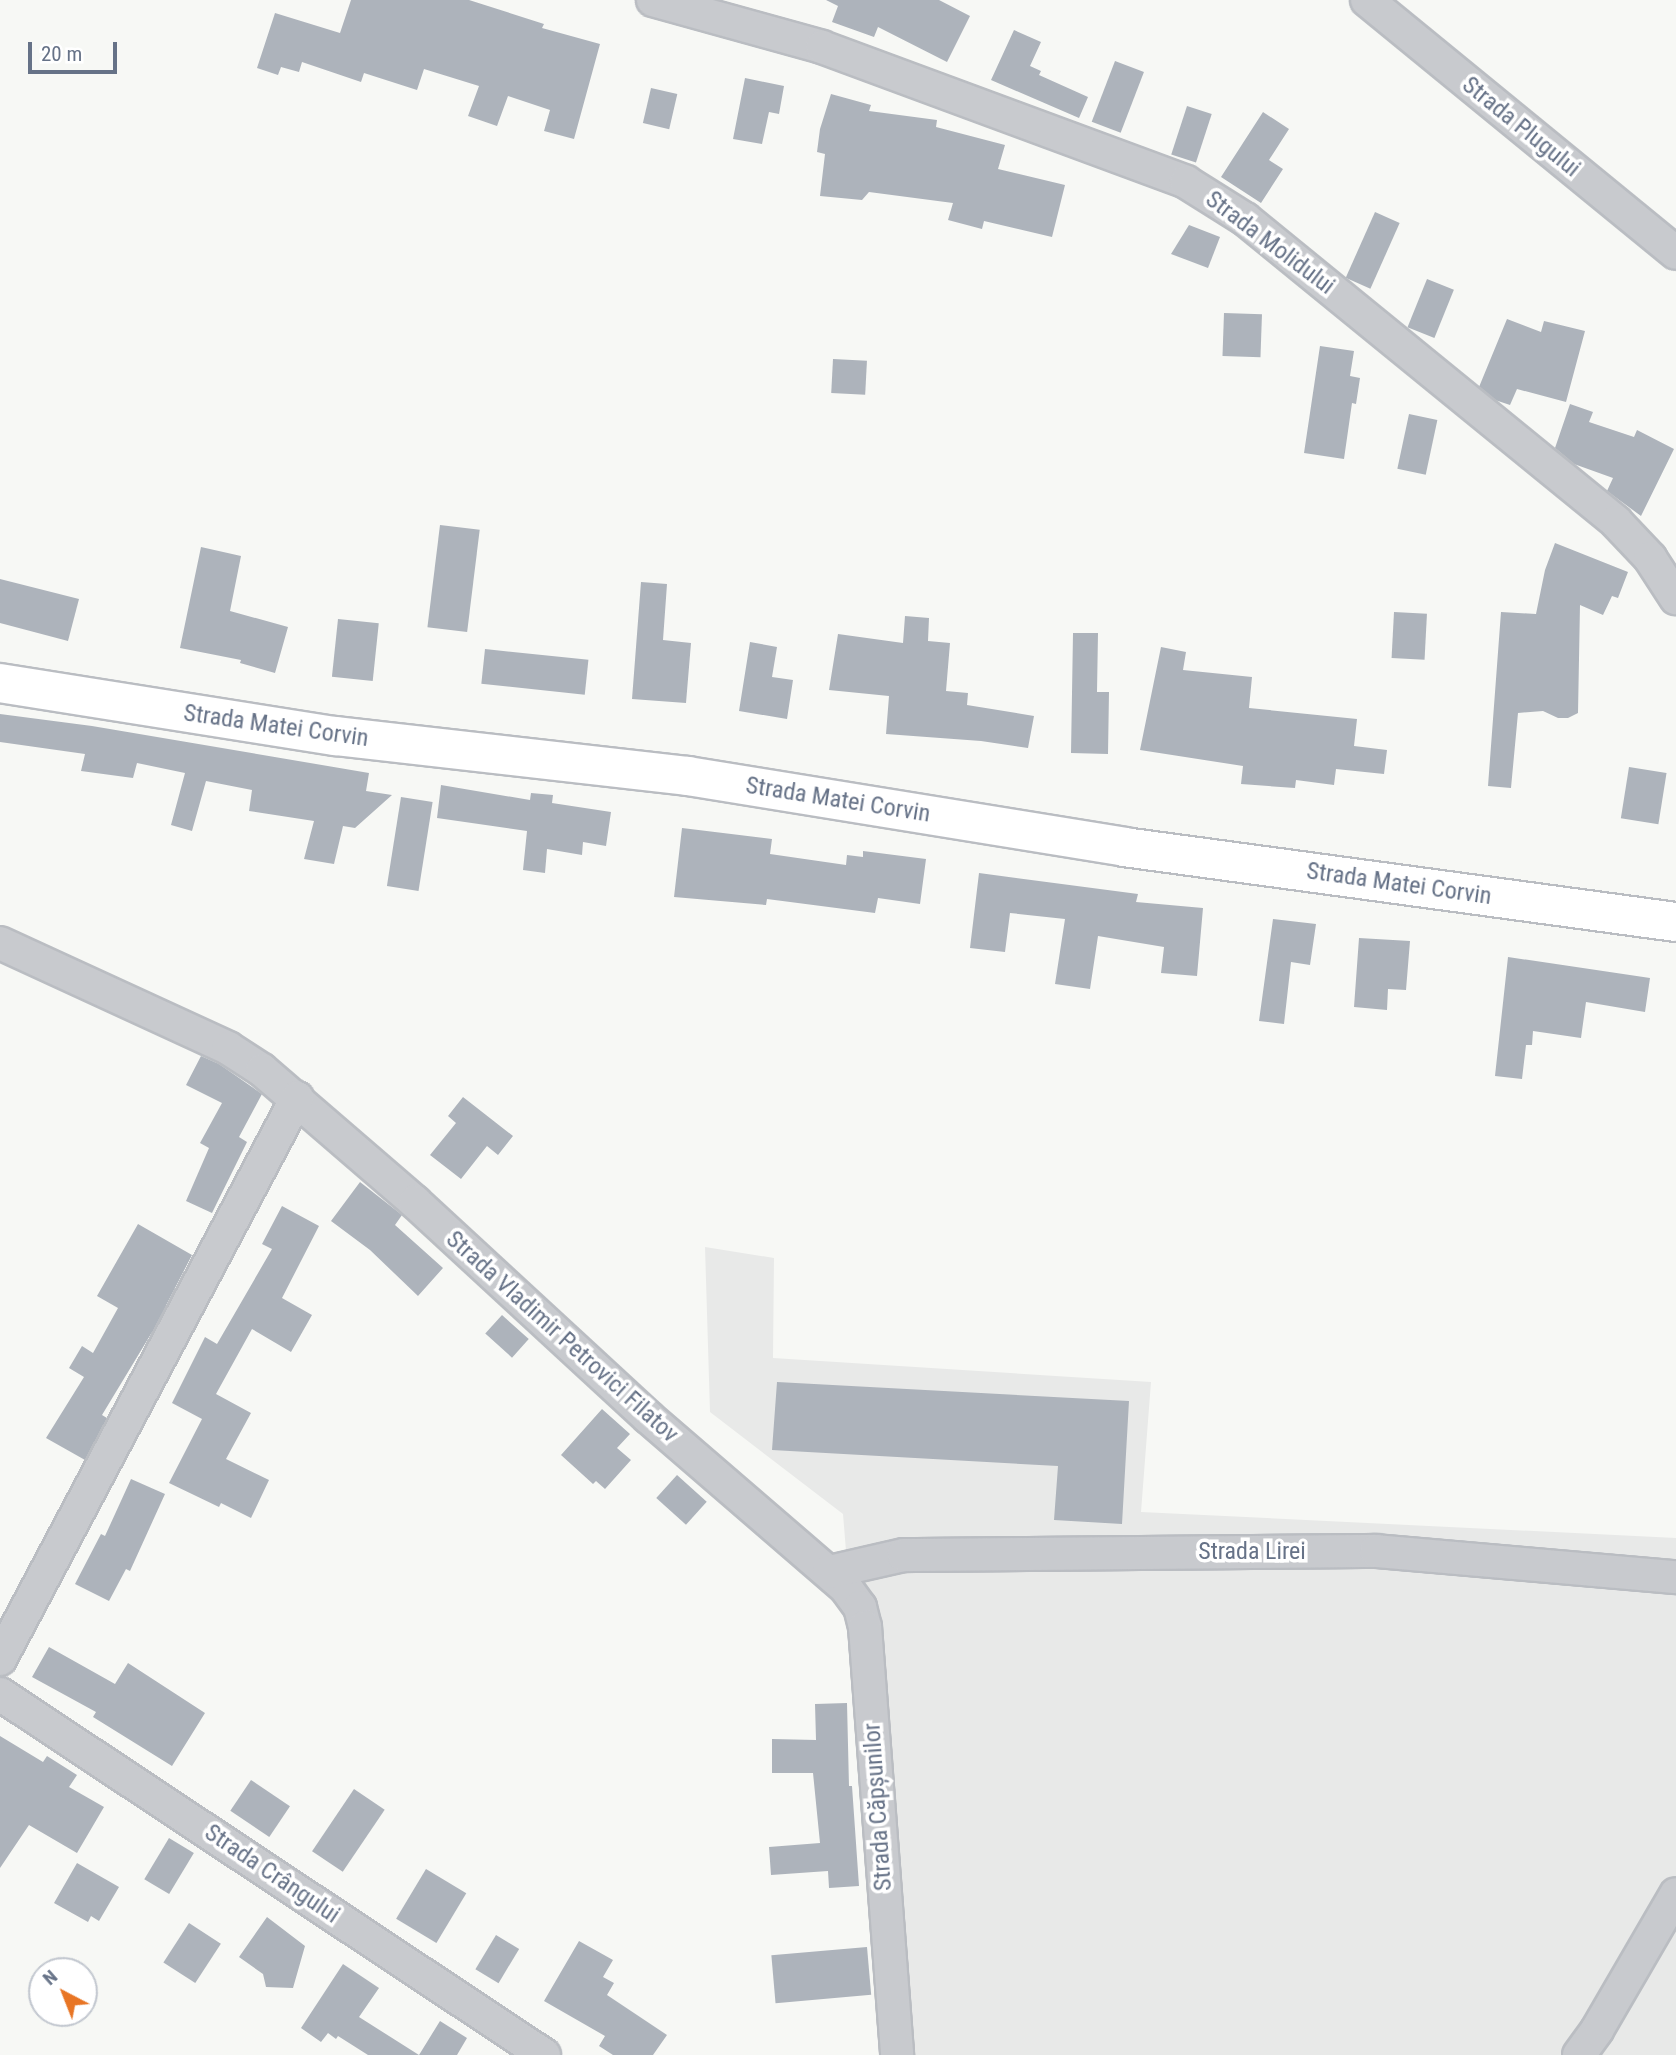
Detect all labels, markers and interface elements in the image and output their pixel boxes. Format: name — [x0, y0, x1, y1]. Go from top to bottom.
scale bar — [32, 28, 121, 72]
text: 20 m — [41, 42, 82, 66]
street label: Strada Plugului — [1456, 71, 1586, 183]
street label: Strada Molidului — [1200, 185, 1340, 301]
street label: Strada Matei Corvin — [182, 699, 370, 753]
street label: Strada Matei Corvin — [744, 771, 932, 829]
street label: Strada Matei Corvin — [1305, 857, 1493, 911]
street label: Strada Vladimir Petrovici Filatov — [440, 1225, 684, 1449]
street label: Strada Lirei — [1198, 1538, 1306, 1566]
street label: Strada Căpșunilor — [858, 1722, 898, 1892]
street label: Strada Crângului — [199, 1818, 345, 1930]
north arrow — [28, 1957, 98, 2027]
text: N — [38, 1965, 62, 1990]

